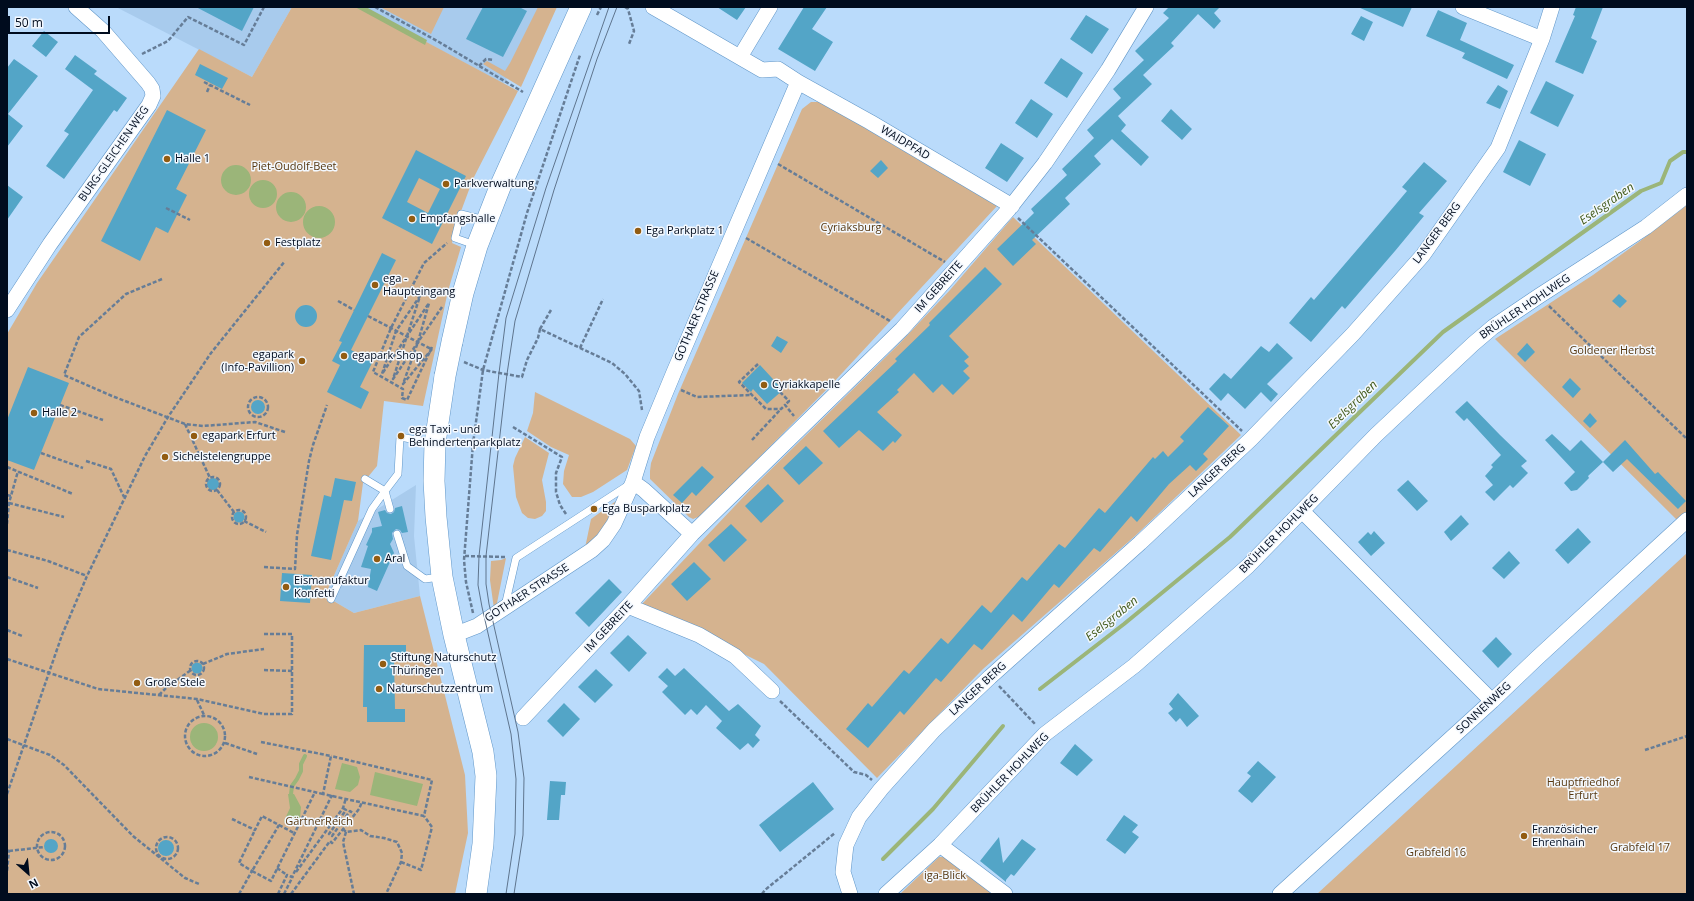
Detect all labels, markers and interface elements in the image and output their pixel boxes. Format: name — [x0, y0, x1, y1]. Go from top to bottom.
scale bar — [10, 8, 112, 34]
text: 50 m — [15, 14, 43, 31]
street label: BURG-GLEICHEN-WEG — [76, 104, 152, 204]
street label: WAIDPFAD — [878, 123, 932, 163]
place label: Halle 1 — [175, 152, 210, 166]
marker: Halle 1 — [162, 154, 172, 164]
park label: Piet-Oudolf-Beet — [251, 160, 337, 174]
place label: Parkverwaltung — [454, 177, 534, 191]
marker: Parkverwaltung — [441, 179, 451, 189]
water label: Eselsgraben — [1577, 180, 1637, 228]
street label: LANGER BERG — [1410, 200, 1464, 266]
place label: Empfangshalle — [420, 212, 495, 226]
marker: Empfangshalle — [407, 214, 417, 224]
park label: Cyriaksburg — [821, 221, 881, 235]
place label: Ega Parkplatz 1 — [646, 224, 724, 238]
marker: Ega Parkplatz 1 — [633, 226, 643, 236]
place label: Festplatz — [275, 236, 321, 250]
marker: Festplatz — [262, 238, 272, 248]
street label: IM GEBREITE — [912, 258, 966, 316]
street label: GOTHAER STRASSE — [672, 269, 722, 363]
place label: ega - Haupteingang — [383, 272, 455, 298]
street label: BRÜHLER HOHLWEG — [1477, 272, 1573, 342]
marker: ega - Haupteingang — [370, 280, 380, 290]
park label: Goldener Herbst — [1569, 344, 1655, 358]
place label: egapark (Info-Pavillion) — [221, 348, 294, 374]
place label: egapark Shop — [352, 349, 422, 363]
marker: egapark Shop — [339, 351, 349, 361]
marker: egapark (Info-Pavillion) — [297, 356, 307, 366]
place label: Cyriakkapelle — [772, 378, 840, 392]
water label: Eselsgraben — [1325, 378, 1381, 432]
marker: Cyriakkapelle — [759, 380, 769, 390]
place label: Halle 2 — [42, 406, 77, 420]
marker: Halle 2 — [29, 408, 39, 418]
place label: ega Taxi - und Behindertenparkplatz — [409, 423, 521, 449]
place label: egapark Erfurt — [202, 429, 276, 443]
marker: egapark Erfurt — [189, 431, 199, 441]
marker: ega Taxi - und Behindertenparkplatz — [396, 431, 406, 441]
street label: LANGER BERG — [1186, 441, 1248, 501]
place label: Sichelstelengruppe — [173, 450, 271, 464]
marker: Sichelstelengruppe — [160, 452, 170, 462]
street label: BRÜHLER HOHLWEG — [1237, 492, 1321, 576]
place label: Ega Busparkplatz — [602, 502, 690, 516]
marker: Ega Busparkplatz — [589, 504, 599, 514]
place label: Aral — [385, 552, 405, 566]
marker: Aral — [372, 554, 382, 564]
street label: GOTHAER STRASSE — [483, 561, 571, 625]
place label: Eismanufaktur Konfetti — [294, 574, 369, 600]
marker: Eismanufaktur Konfetti — [281, 582, 291, 592]
water label: Eselsgraben — [1083, 594, 1141, 644]
street label: IM GEBREITE — [582, 599, 636, 655]
place label: Stiftung Naturschutz Thüringen — [391, 651, 496, 677]
marker: Stiftung Naturschutz Thüringen — [378, 659, 388, 669]
street label: LANGER BERG — [947, 659, 1009, 719]
place label: Große Stele — [145, 676, 205, 690]
marker: Große Stele — [132, 678, 142, 688]
street label: SONNENWEG — [1454, 679, 1514, 737]
place label: Naturschutzzentrum — [387, 682, 493, 696]
marker: Naturschutzzentrum — [374, 684, 384, 694]
street label: BRÜHLER HOHLWEG — [968, 730, 1052, 816]
park label: Hauptfriedhof Erfurt — [1547, 776, 1619, 802]
park label: GärtnerReich — [285, 815, 353, 829]
place label: Französicher Ehrenhain — [1532, 823, 1598, 849]
marker: Französicher Ehrenhain — [1519, 831, 1529, 841]
park label: Grabfeld 17 — [1610, 841, 1670, 855]
park label: Grabfeld 16 — [1406, 846, 1466, 860]
north arrow — [8, 853, 48, 893]
park label: iga-Blick — [924, 869, 966, 883]
text: N — [26, 875, 41, 893]

